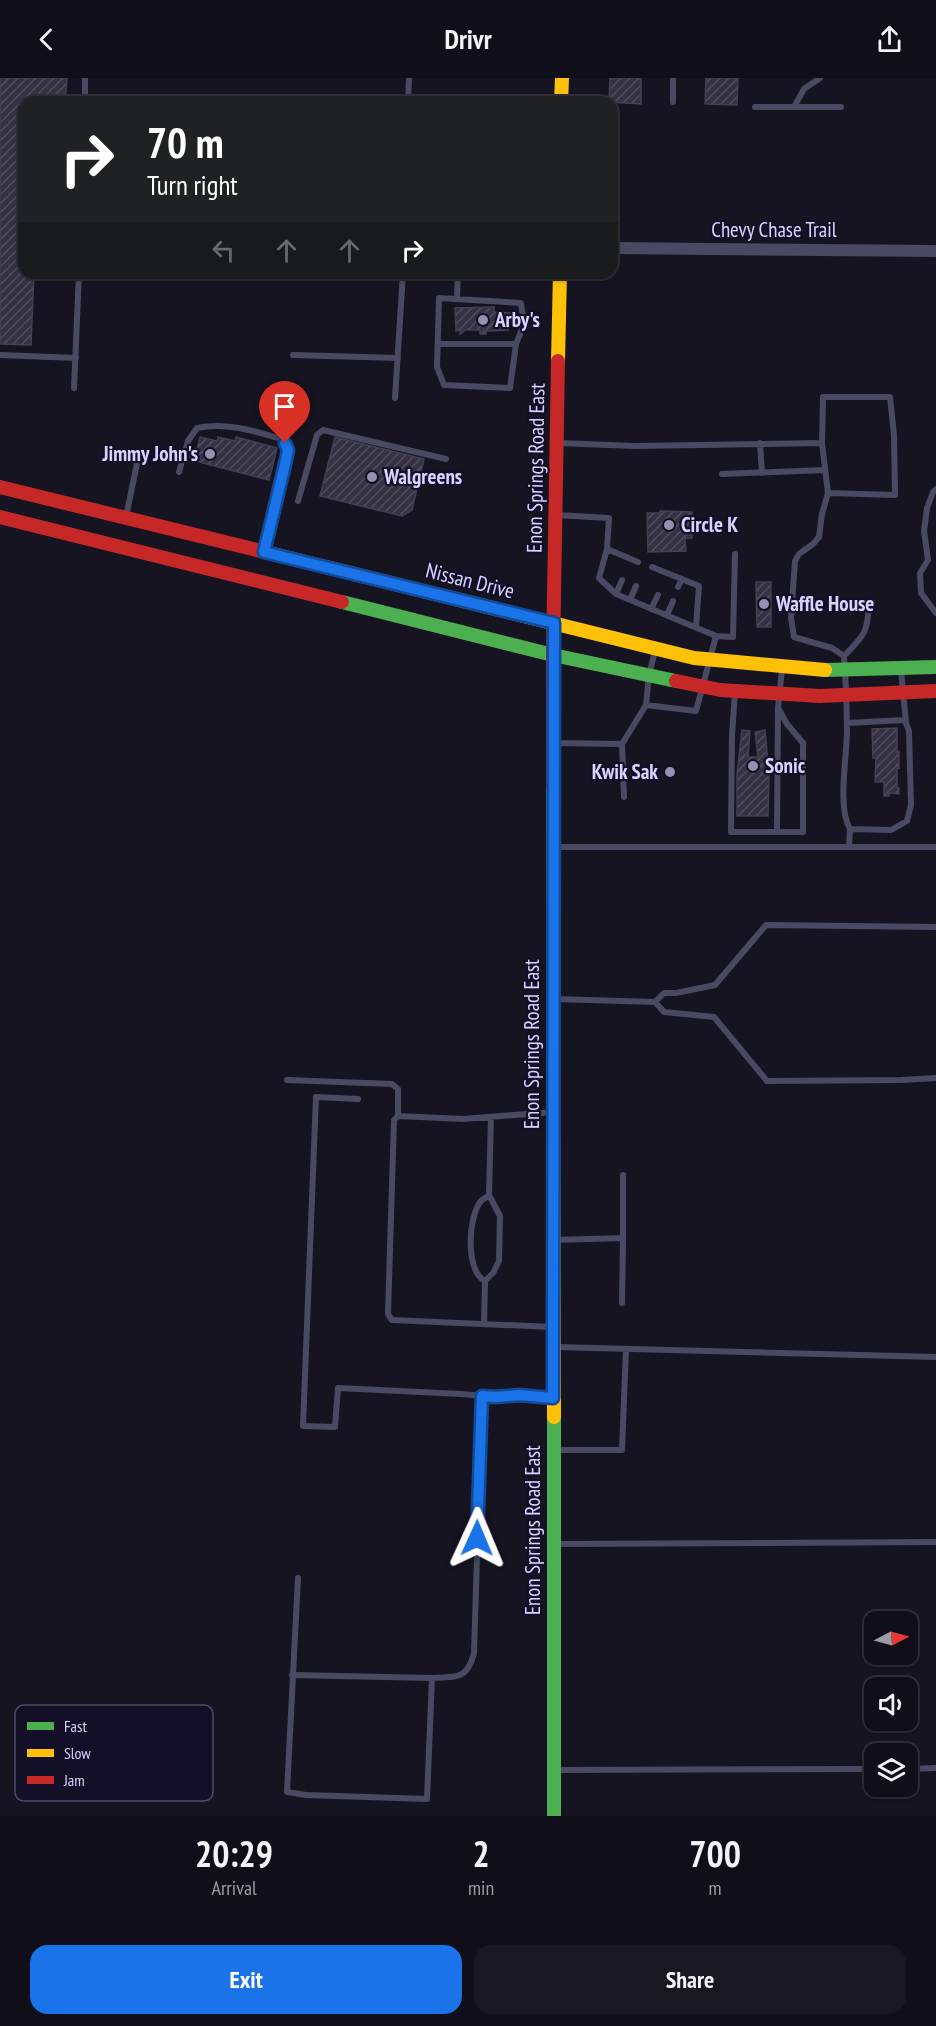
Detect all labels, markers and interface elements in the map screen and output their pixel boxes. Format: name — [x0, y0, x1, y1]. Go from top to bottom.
text: Drivr — [444, 22, 492, 56]
icon: back — [30, 23, 63, 56]
icon: share — [873, 23, 906, 56]
text: 70 m — [147, 115, 224, 170]
icon: right — [48, 120, 126, 198]
text: Turn right — [147, 168, 238, 202]
street label: Chevy Chase Trail — [711, 216, 837, 243]
icon: left — [207, 234, 240, 267]
icon: ahead — [270, 234, 303, 267]
icon: ahead — [333, 234, 366, 267]
icon: right — [396, 234, 429, 267]
place label: Arby's — [494, 306, 540, 333]
marker: Arby's — [476, 313, 490, 327]
pin — [259, 381, 310, 443]
street label: Enon Springs Road East — [521, 383, 550, 553]
icon: arrive — [268, 390, 301, 423]
place label: Jimmy John's — [101, 440, 198, 467]
marker: Jimmy John's — [203, 447, 217, 461]
place label: Walgreens — [383, 463, 462, 490]
marker: Walgreens — [365, 470, 379, 484]
place label: Circle K — [681, 511, 738, 538]
marker: Circle K — [662, 518, 676, 532]
street label: Nissan Drive — [423, 556, 517, 605]
place label: Waffle House — [775, 590, 874, 617]
marker: Waffle House — [757, 597, 771, 611]
place label: Sonic — [765, 752, 806, 779]
place label: Kwik Sak — [592, 758, 658, 785]
marker: Sonic — [746, 759, 760, 773]
marker: Kwik Sak — [663, 765, 677, 779]
street label: Enon Springs Road East — [518, 959, 545, 1129]
street label: Enon Springs Road East — [519, 1445, 546, 1615]
position arrow — [445, 1506, 509, 1570]
north arrow — [864, 1611, 918, 1665]
map controls — [864, 1611, 918, 1797]
button: sound — [864, 1677, 918, 1731]
legend — [15, 1705, 213, 1801]
text: Fast — [64, 1716, 87, 1736]
text: Slow — [64, 1743, 91, 1763]
button: layers — [864, 1743, 918, 1797]
text: Jam — [63, 1770, 85, 1790]
text: 20:29 — [195, 1830, 273, 1877]
text: 2 — [472, 1830, 490, 1877]
text: 700 — [689, 1830, 741, 1877]
text: Arrival — [211, 1875, 257, 1901]
text: min — [468, 1875, 494, 1901]
text: m — [709, 1875, 722, 1901]
button: Exit — [30, 1945, 462, 2014]
button: Share — [474, 1945, 906, 2014]

